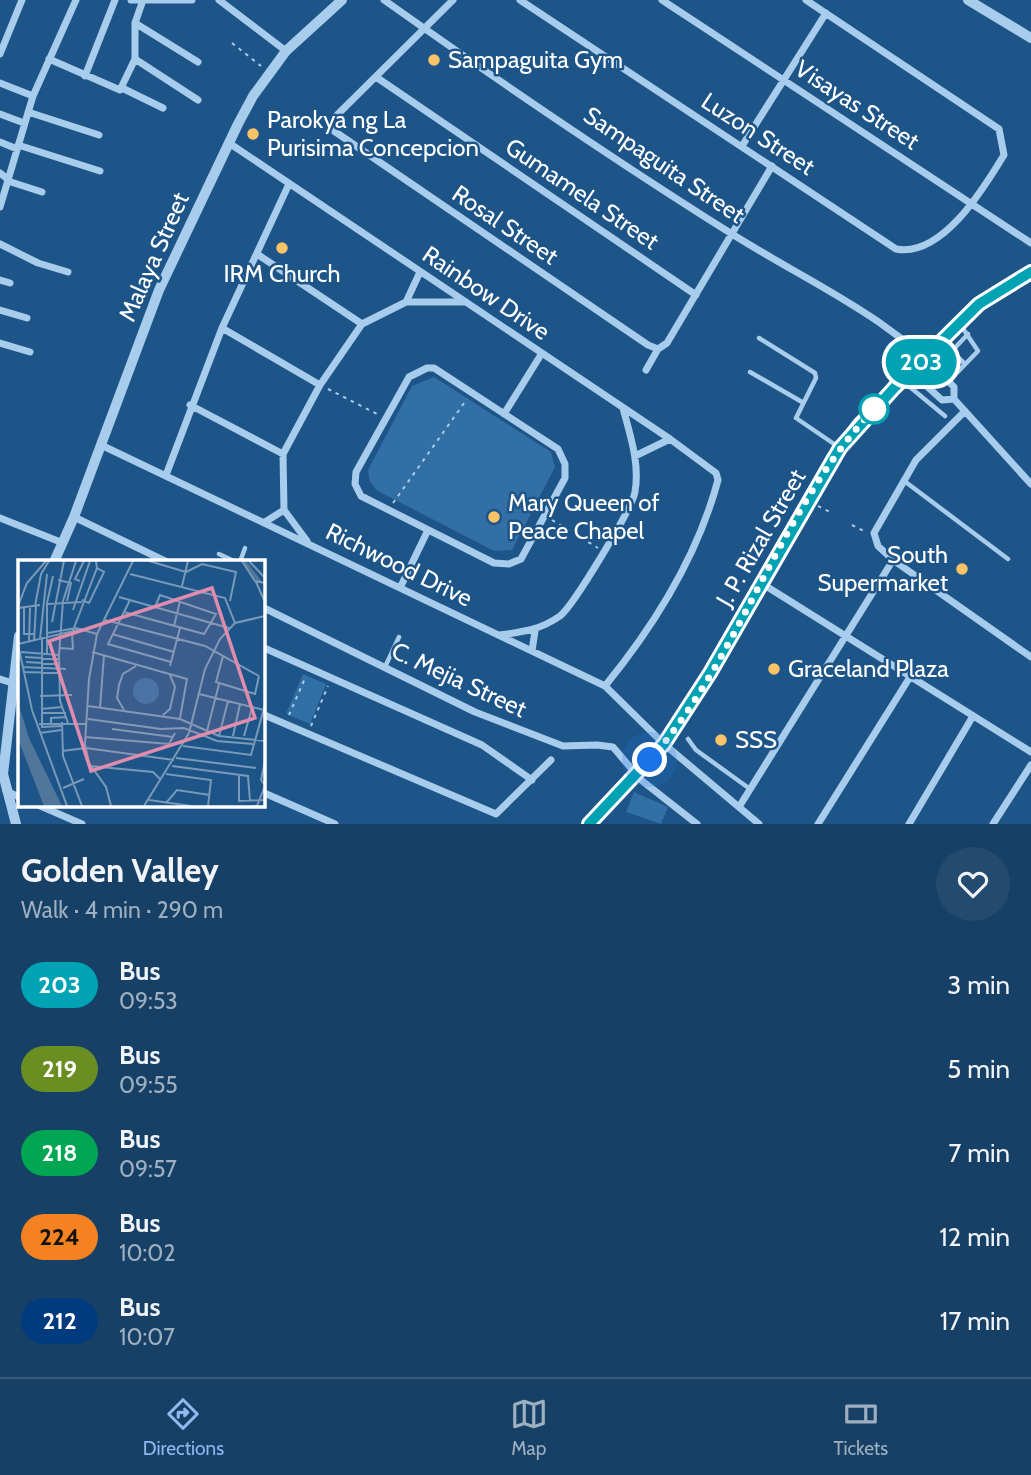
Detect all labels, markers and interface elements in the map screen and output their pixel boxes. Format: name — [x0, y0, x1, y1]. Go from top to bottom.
place label: Sampaguita Gym — [448, 45, 623, 74]
marker: Sampaguita Gym — [426, 52, 442, 68]
street label: Visayas Street — [790, 54, 925, 155]
street label: Luzon Street — [696, 86, 820, 181]
street label: Sampaguita Street — [578, 100, 750, 229]
place label: Parokya ng La Purisima Concepcion — [267, 105, 479, 162]
marker: Parokya ng La Purisima Concepcion — [245, 126, 261, 142]
street label: Gumamela Street — [500, 132, 664, 256]
street label: Rosal Street — [447, 179, 564, 271]
street label: Malaya Street — [112, 188, 195, 326]
street label: Rainbow Drive — [417, 239, 555, 346]
marker: IRM Church — [274, 240, 290, 256]
place label: IRM Church — [223, 259, 341, 288]
line badge: 203 — [881, 339, 961, 385]
text: 203 — [900, 347, 942, 376]
unlabelled marker — [859, 394, 889, 424]
street label: J. P. Rizal Street — [709, 464, 812, 612]
place label: Mary Queen of Peace Chapel — [508, 488, 659, 545]
marker: Mary Queen of Peace Chapel — [486, 509, 502, 525]
street label: Richwood Drive — [321, 517, 477, 613]
place label: South Supermarket — [818, 540, 948, 597]
inset map — [18, 560, 264, 806]
marker: South Supermarket — [954, 561, 970, 577]
street label: C. Mejia Street — [387, 636, 531, 723]
place label: Graceland Plaza — [788, 654, 949, 683]
marker: Graceland Plaza — [766, 661, 782, 677]
place label: SSS — [735, 725, 777, 754]
marker: SSS — [713, 732, 729, 748]
your location — [632, 742, 667, 777]
button: heart — [936, 847, 1010, 921]
text: Golden Valley — [21, 850, 219, 890]
text: Walk · 4 min · 290 m — [21, 896, 223, 924]
text: Bus — [119, 955, 160, 987]
text: 3 min — [947, 969, 1010, 1001]
text: 203 — [38, 970, 81, 999]
text: 09:53 — [119, 987, 178, 1015]
text: Bus — [119, 1039, 160, 1071]
text: 5 min — [947, 1053, 1010, 1085]
text: 219 — [42, 1054, 77, 1083]
text: 09:55 — [119, 1071, 178, 1099]
text: Bus — [119, 1123, 160, 1155]
text: 7 min — [948, 1137, 1010, 1169]
text: 218 — [41, 1138, 78, 1167]
text: 09:57 — [119, 1155, 177, 1183]
text: Bus — [119, 1207, 160, 1239]
text: 12 min — [939, 1221, 1010, 1253]
text: 224 — [39, 1222, 80, 1251]
text: 10:02 — [119, 1239, 175, 1267]
text: Bus — [119, 1291, 160, 1323]
text: 17 min — [940, 1305, 1010, 1337]
text: 212 — [42, 1306, 77, 1335]
text: 10:07 — [119, 1323, 175, 1351]
tab: Directions — [143, 1395, 224, 1460]
tab: Map — [510, 1395, 548, 1460]
tab: Tickets — [833, 1395, 888, 1460]

